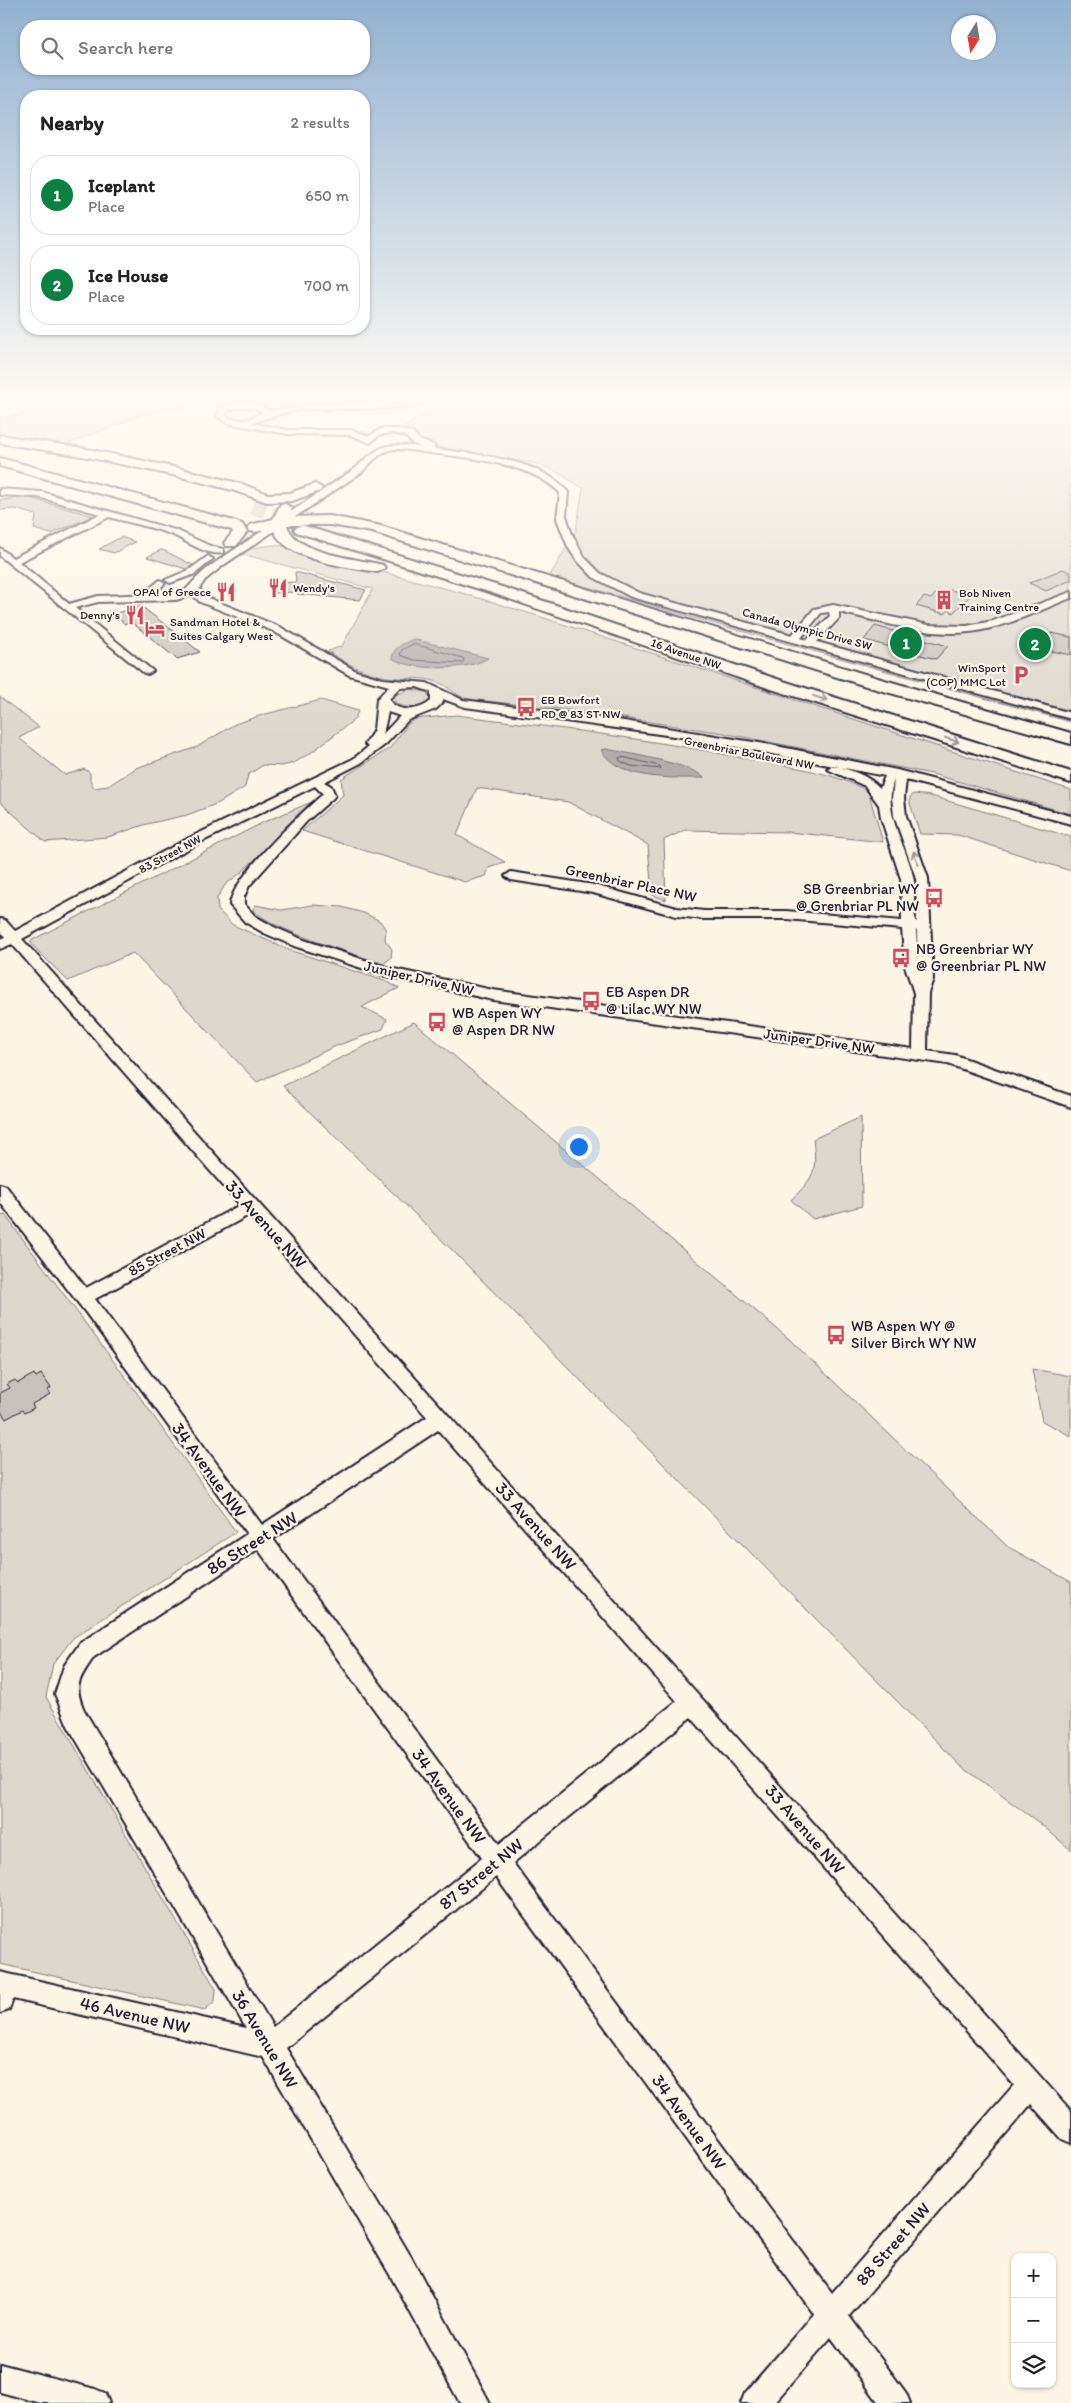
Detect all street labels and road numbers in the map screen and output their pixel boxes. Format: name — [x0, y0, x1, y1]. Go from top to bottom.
street label: Canada Olympic Drive SW — [741, 605, 873, 653]
street label: 16 Avenue NW — [649, 635, 723, 673]
street label: Greenbriar Boulevard NW — [683, 734, 815, 772]
street label: 83 Street NW — [136, 832, 204, 876]
street label: Greenbriar Place NW — [564, 860, 698, 906]
street label: Juniper Drive NW — [362, 957, 476, 999]
street label: Juniper Drive NW — [762, 1024, 876, 1058]
street label: 33 Avenue NW — [221, 1175, 311, 1273]
street label: 85 Street NW — [125, 1224, 209, 1280]
street label: 34 Avenue NW — [167, 1418, 251, 1522]
street label: 33 Avenue NW — [491, 1477, 581, 1575]
street label: 86 Street NW — [203, 1506, 301, 1580]
street label: 34 Avenue NW — [407, 1744, 491, 1848]
street label: 33 Avenue NW — [760, 1780, 850, 1878]
street label: 87 Street NW — [434, 1833, 528, 1915]
street label: 36 Avenue NW — [227, 1986, 303, 2092]
street label: 46 Avenue NW — [78, 1992, 192, 2038]
street label: 34 Avenue NW — [647, 2070, 731, 2174]
street label: 88 Street NW — [851, 2198, 935, 2290]

